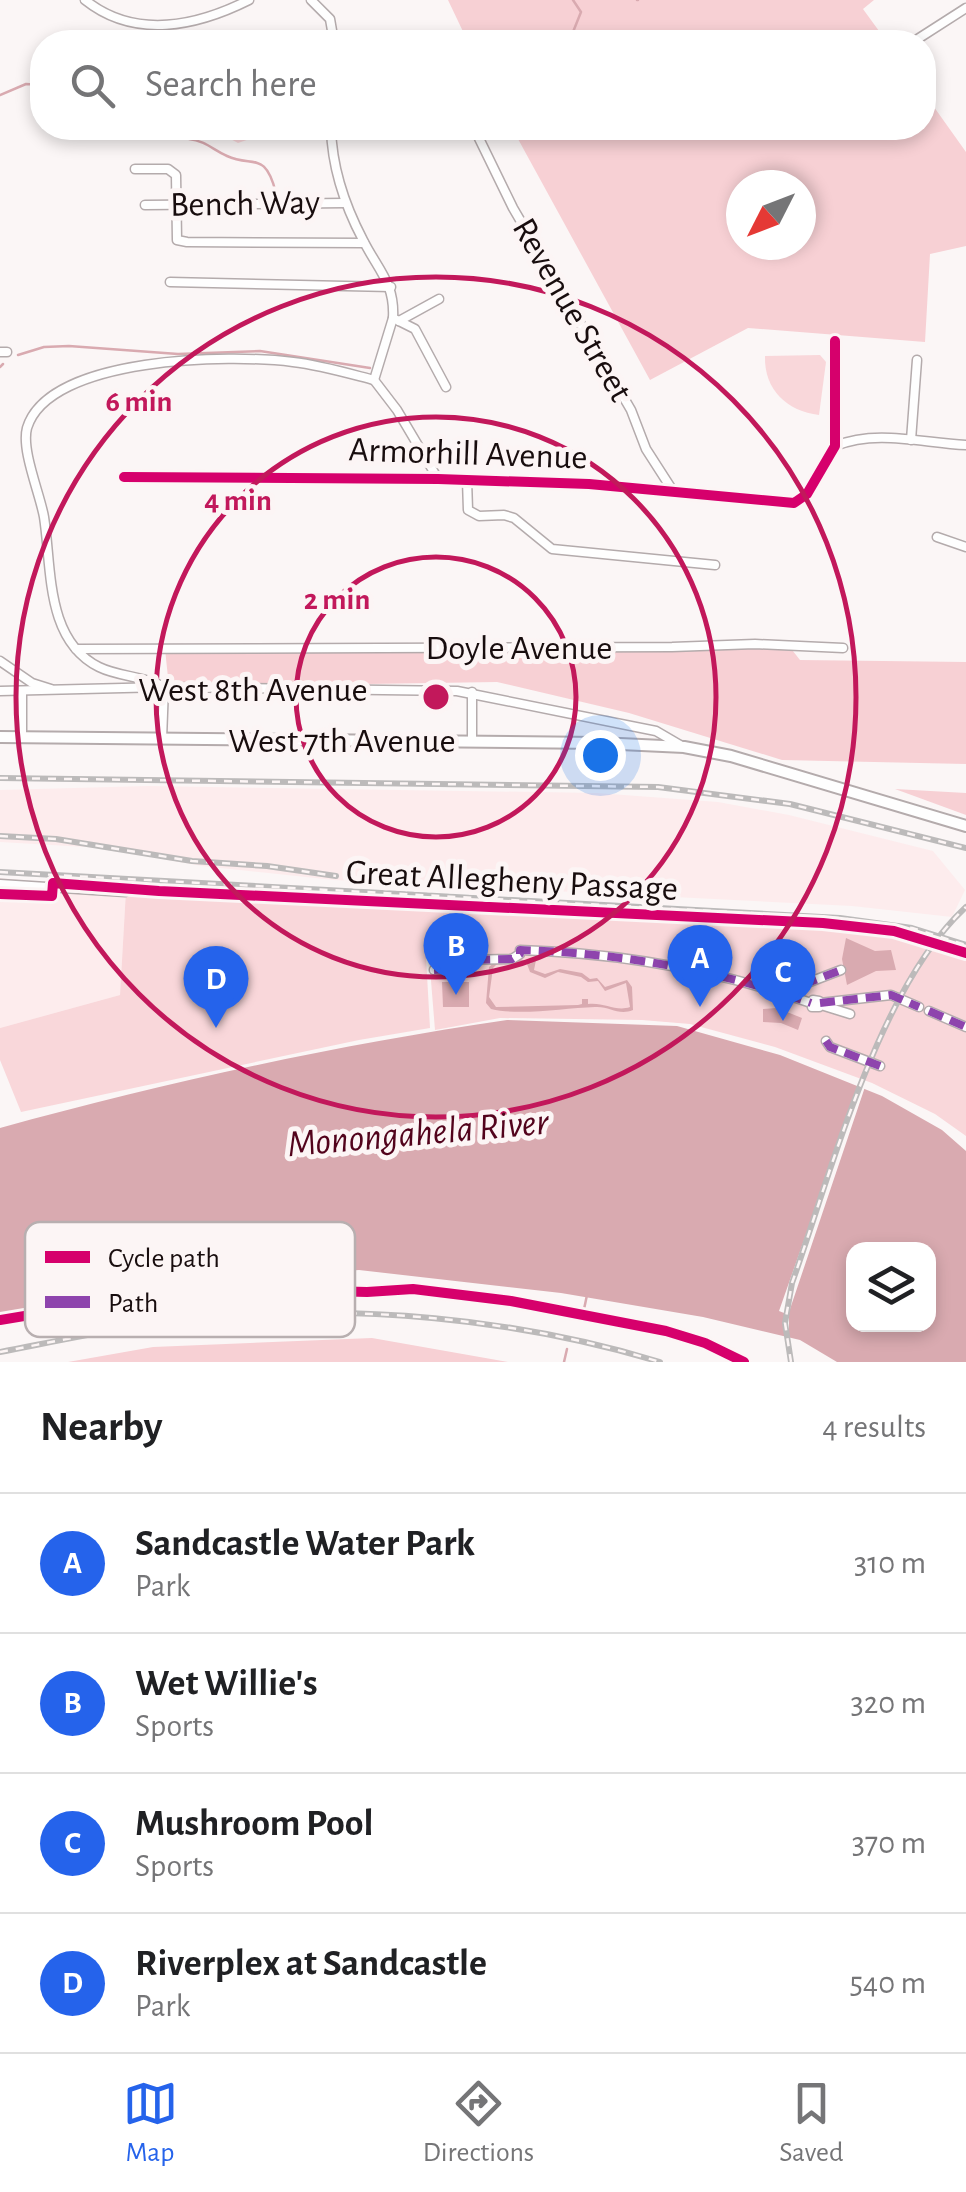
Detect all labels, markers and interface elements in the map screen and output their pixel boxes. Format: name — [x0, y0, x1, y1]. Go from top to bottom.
search box — [30, 30, 936, 140]
icon: search — [65, 58, 120, 113]
text: Search here — [145, 66, 317, 104]
north arrow — [726, 170, 816, 260]
street label: Bench Way — [170, 185, 320, 223]
street label: Revenue Street — [506, 213, 638, 407]
text: 6 min — [106, 387, 172, 417]
street label: Armorhill Avenue — [348, 432, 588, 476]
text: 4 min — [204, 486, 272, 516]
text: 2 min — [304, 585, 370, 615]
street label: Doyle Avenue — [426, 631, 612, 666]
street label: West 8th Avenue — [138, 673, 368, 708]
centre of rings — [418, 679, 454, 715]
street label: West 7th Avenue — [228, 724, 456, 759]
your location — [575, 730, 626, 781]
street label: Great Allegheny Passage — [345, 855, 679, 907]
pin: B — [424, 912, 488, 995]
pin: A — [668, 924, 732, 1007]
pin: C — [750, 938, 816, 1021]
pin: D — [184, 946, 248, 1028]
water label: Monongahela River — [286, 1104, 552, 1164]
legend — [25, 1222, 355, 1337]
map controls — [846, 1242, 936, 1332]
button: layers — [846, 1242, 936, 1332]
text: Cycle path — [108, 1245, 220, 1273]
text: Path — [108, 1290, 158, 1318]
text: Nearby — [40, 1406, 163, 1448]
text: 4 results — [822, 1411, 926, 1443]
text: Sandcastle Water Park — [135, 1525, 475, 1563]
text: A — [63, 1547, 82, 1579]
text: 310 m — [854, 1547, 926, 1579]
text: Park — [135, 1570, 190, 1602]
text: Wet Willie's — [135, 1665, 318, 1703]
text: B — [63, 1687, 82, 1719]
text: 320 m — [850, 1687, 926, 1719]
text: Sports — [135, 1710, 214, 1742]
text: Mushroom Pool — [135, 1805, 373, 1843]
text: C — [64, 1827, 81, 1859]
text: 370 m — [852, 1827, 926, 1859]
text: Sports — [135, 1850, 214, 1882]
text: Riverplex at Sandcastle — [135, 1945, 487, 1983]
text: D — [62, 1967, 83, 1999]
text: 540 m — [849, 1967, 926, 1999]
text: Park — [135, 1990, 190, 2022]
tab: Map — [123, 2076, 178, 2170]
tab: Directions — [423, 2076, 534, 2170]
tab: Saved — [779, 2076, 843, 2170]

